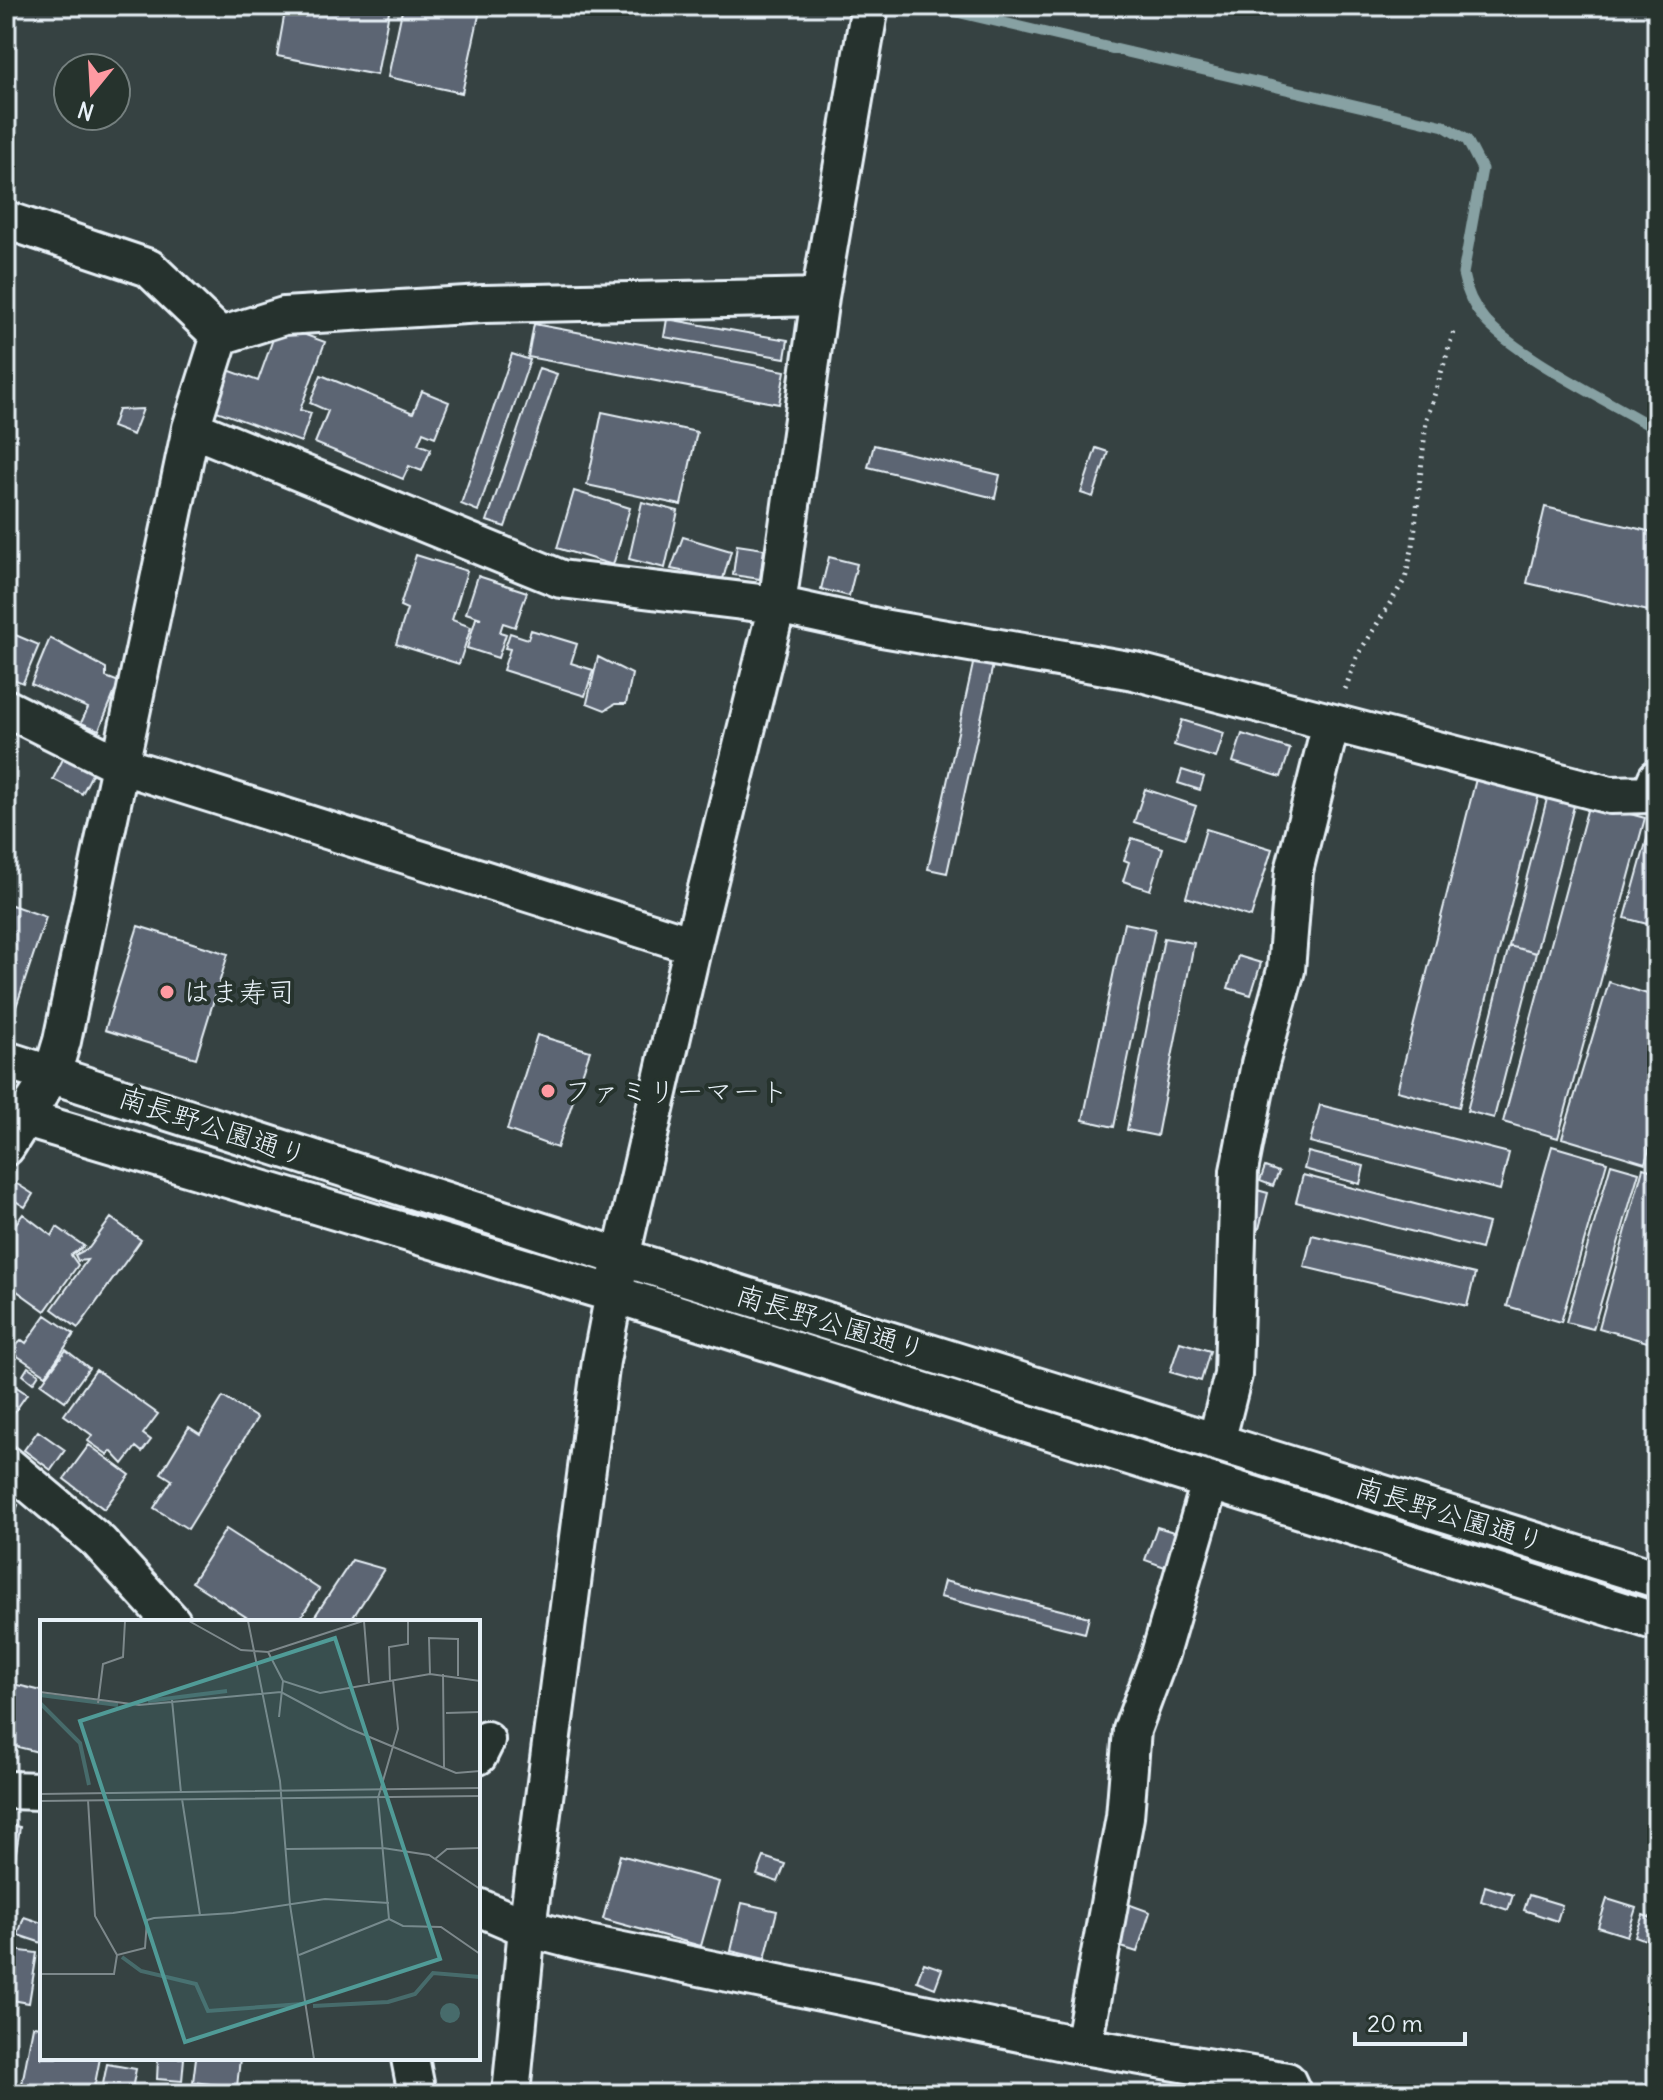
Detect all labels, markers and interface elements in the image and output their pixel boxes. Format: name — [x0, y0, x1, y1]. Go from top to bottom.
north arrow — [52, 52, 132, 132]
text: N — [74, 95, 97, 127]
place label: はま寿司 — [183, 974, 295, 1010]
marker: はま寿司 — [158, 983, 176, 1001]
place label: ファミリーマート — [564, 1073, 789, 1109]
street label: 南長野公園通り — [114, 1079, 312, 1173]
marker: ファミリーマート — [539, 1082, 557, 1100]
street label: 南長野公園通り — [732, 1276, 930, 1368]
street label: 南長野公園通り — [1351, 1468, 1549, 1560]
inset map — [40, 1620, 480, 2060]
scale bar — [1355, 1996, 1465, 2046]
text: 20 m — [1367, 2008, 1423, 2038]

